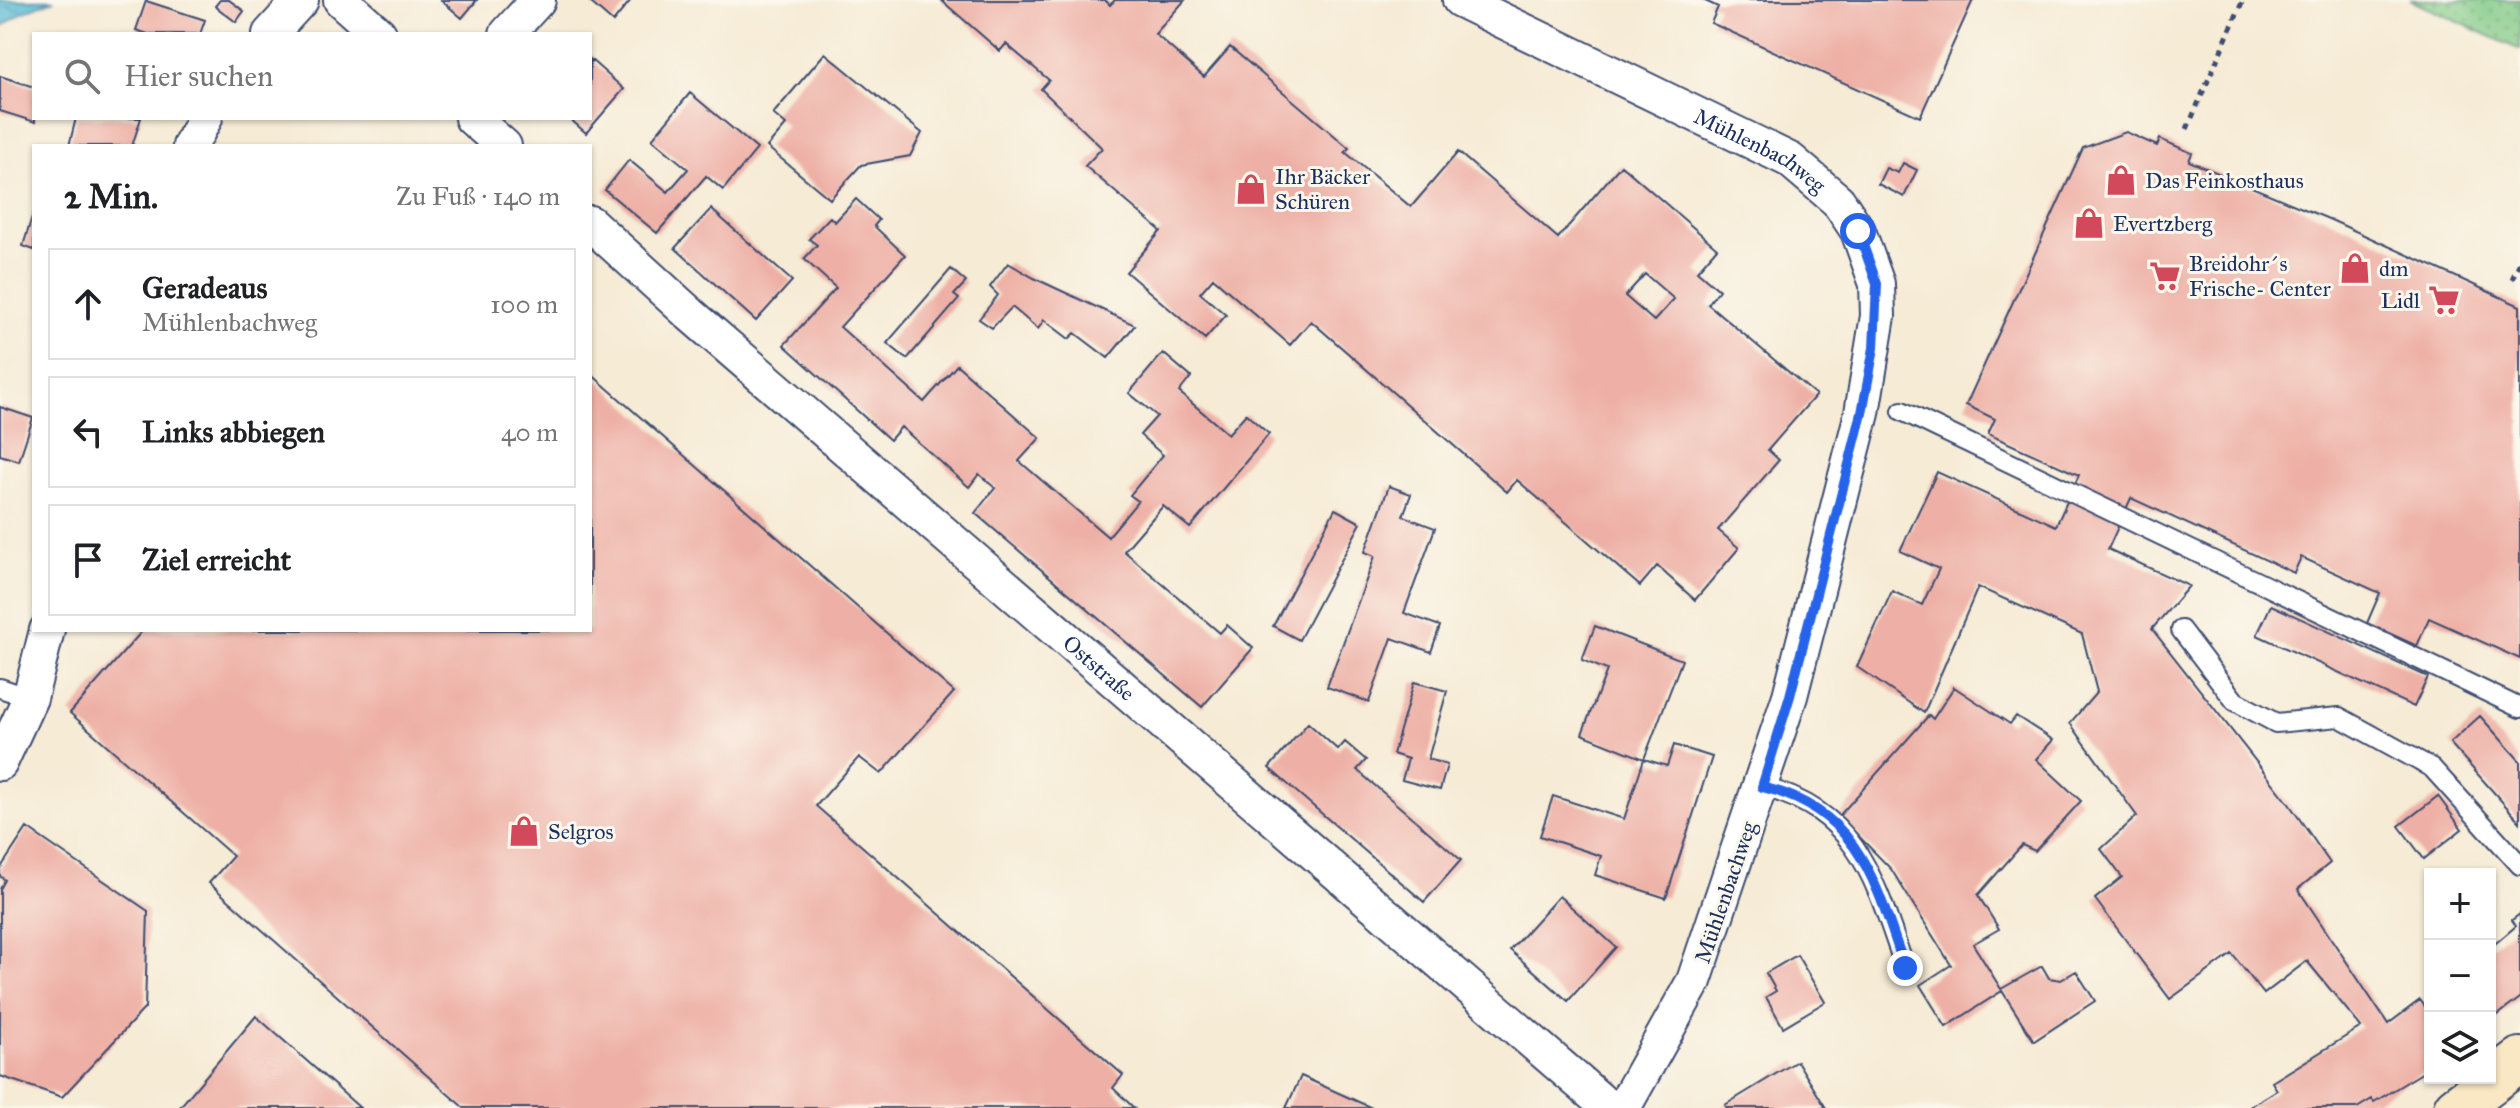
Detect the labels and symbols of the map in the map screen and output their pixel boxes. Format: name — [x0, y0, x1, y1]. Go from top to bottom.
street label: Mühlenbachweg — [1690, 103, 1832, 199]
place label: Ihr Bäcker Schüren — [1275, 163, 1371, 215]
shop icon: Das Feinkosthaus — [2104, 163, 2138, 197]
place label: Das Feinkosthaus — [2145, 167, 2304, 194]
shop icon: Ihr Bäcker Schüren — [1234, 172, 1268, 206]
shop icon: Evertzberg — [2072, 206, 2106, 240]
place label: Evertzberg — [2113, 210, 2213, 237]
route start — [1840, 213, 1876, 249]
place label: Breidohr´s Frische- Center — [2189, 250, 2331, 302]
shop icon: dm — [2338, 251, 2372, 285]
place label: dm — [2379, 255, 2409, 282]
supermarket icon: Breidohr´s Frische- Center — [2148, 259, 2182, 293]
supermarket icon: Lidl — [2427, 283, 2461, 317]
place label: Lidl — [2381, 287, 2420, 314]
street label: Oststraße — [1057, 629, 1140, 706]
shop icon: Selgros — [507, 814, 541, 848]
street label: Mühlenbachweg — [1689, 817, 1763, 967]
place label: Selgros — [548, 818, 613, 845]
route end — [1887, 950, 1923, 986]

